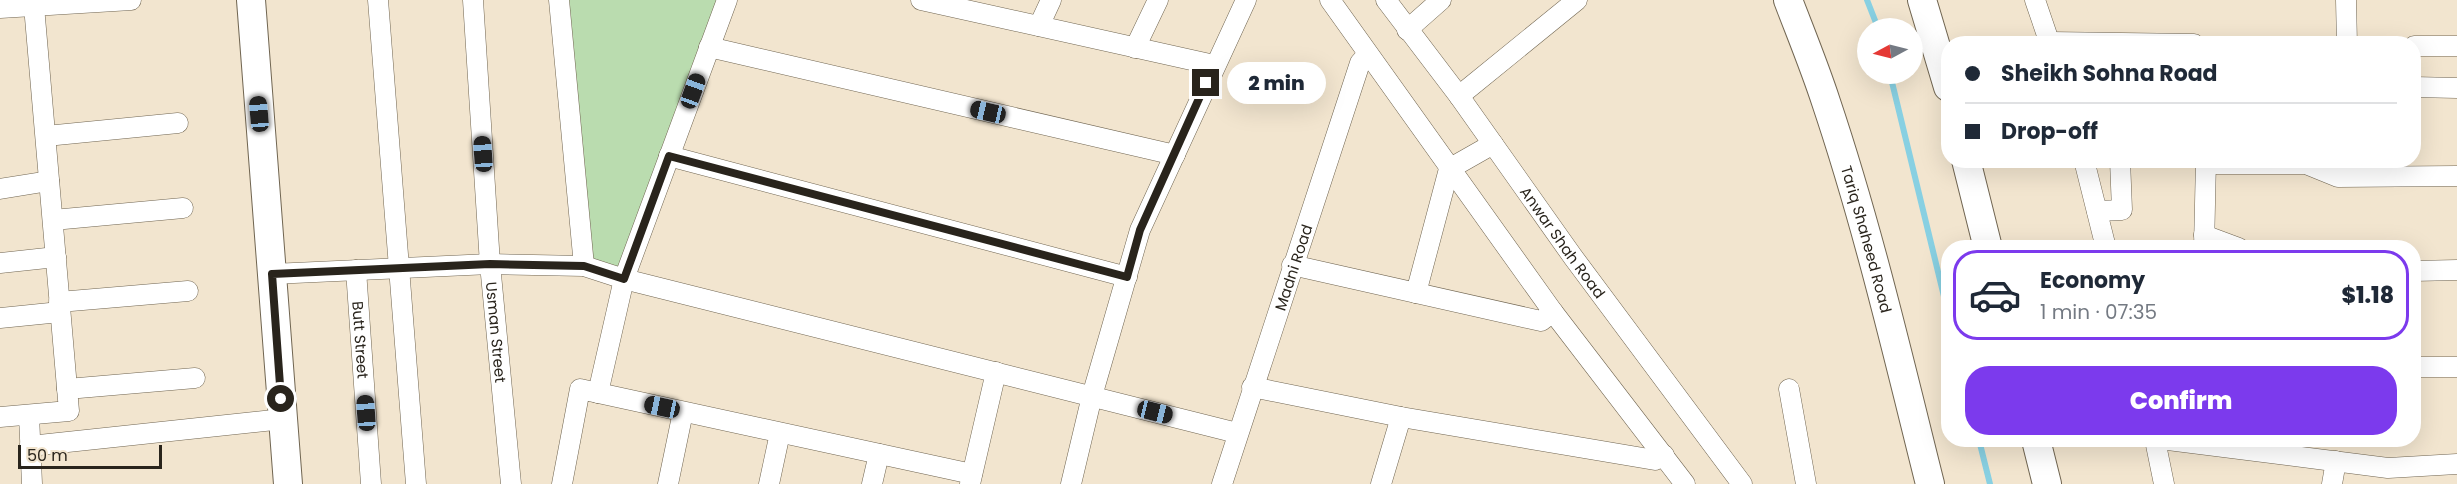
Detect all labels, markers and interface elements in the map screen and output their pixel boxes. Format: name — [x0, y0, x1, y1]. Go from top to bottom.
north arrow — [1857, 18, 1923, 84]
map controls — [1857, 18, 1923, 84]
text: Sheikh Sohna Road — [2001, 58, 2218, 89]
callout: 2 min — [1227, 62, 1326, 104]
route end — [1192, 69, 1219, 96]
text: 2 min — [1248, 69, 1305, 97]
car — [678, 71, 708, 111]
car — [248, 95, 270, 133]
car — [968, 99, 1008, 125]
text: Drop-off — [2001, 116, 2098, 147]
car — [473, 135, 493, 173]
street label: Tariq Shaheed Road — [1836, 163, 1897, 315]
street label: Anwar Shah Road — [1516, 182, 1610, 302]
street label: Madni Road — [1269, 222, 1317, 313]
text: Economy — [2040, 265, 2145, 296]
icon: car — [1968, 268, 2022, 322]
text: $1.18 — [2341, 280, 2394, 311]
street label: Usman Street — [481, 281, 512, 384]
text: 1 min · 07:35 — [2040, 298, 2157, 326]
street label: Butt Street — [348, 300, 374, 379]
button: Confirm — [1965, 366, 2397, 435]
route start — [267, 385, 294, 412]
car — [356, 394, 376, 432]
car — [643, 394, 681, 420]
car — [1135, 399, 1175, 425]
scale bar — [18, 442, 162, 470]
text: 50 m — [27, 444, 68, 467]

